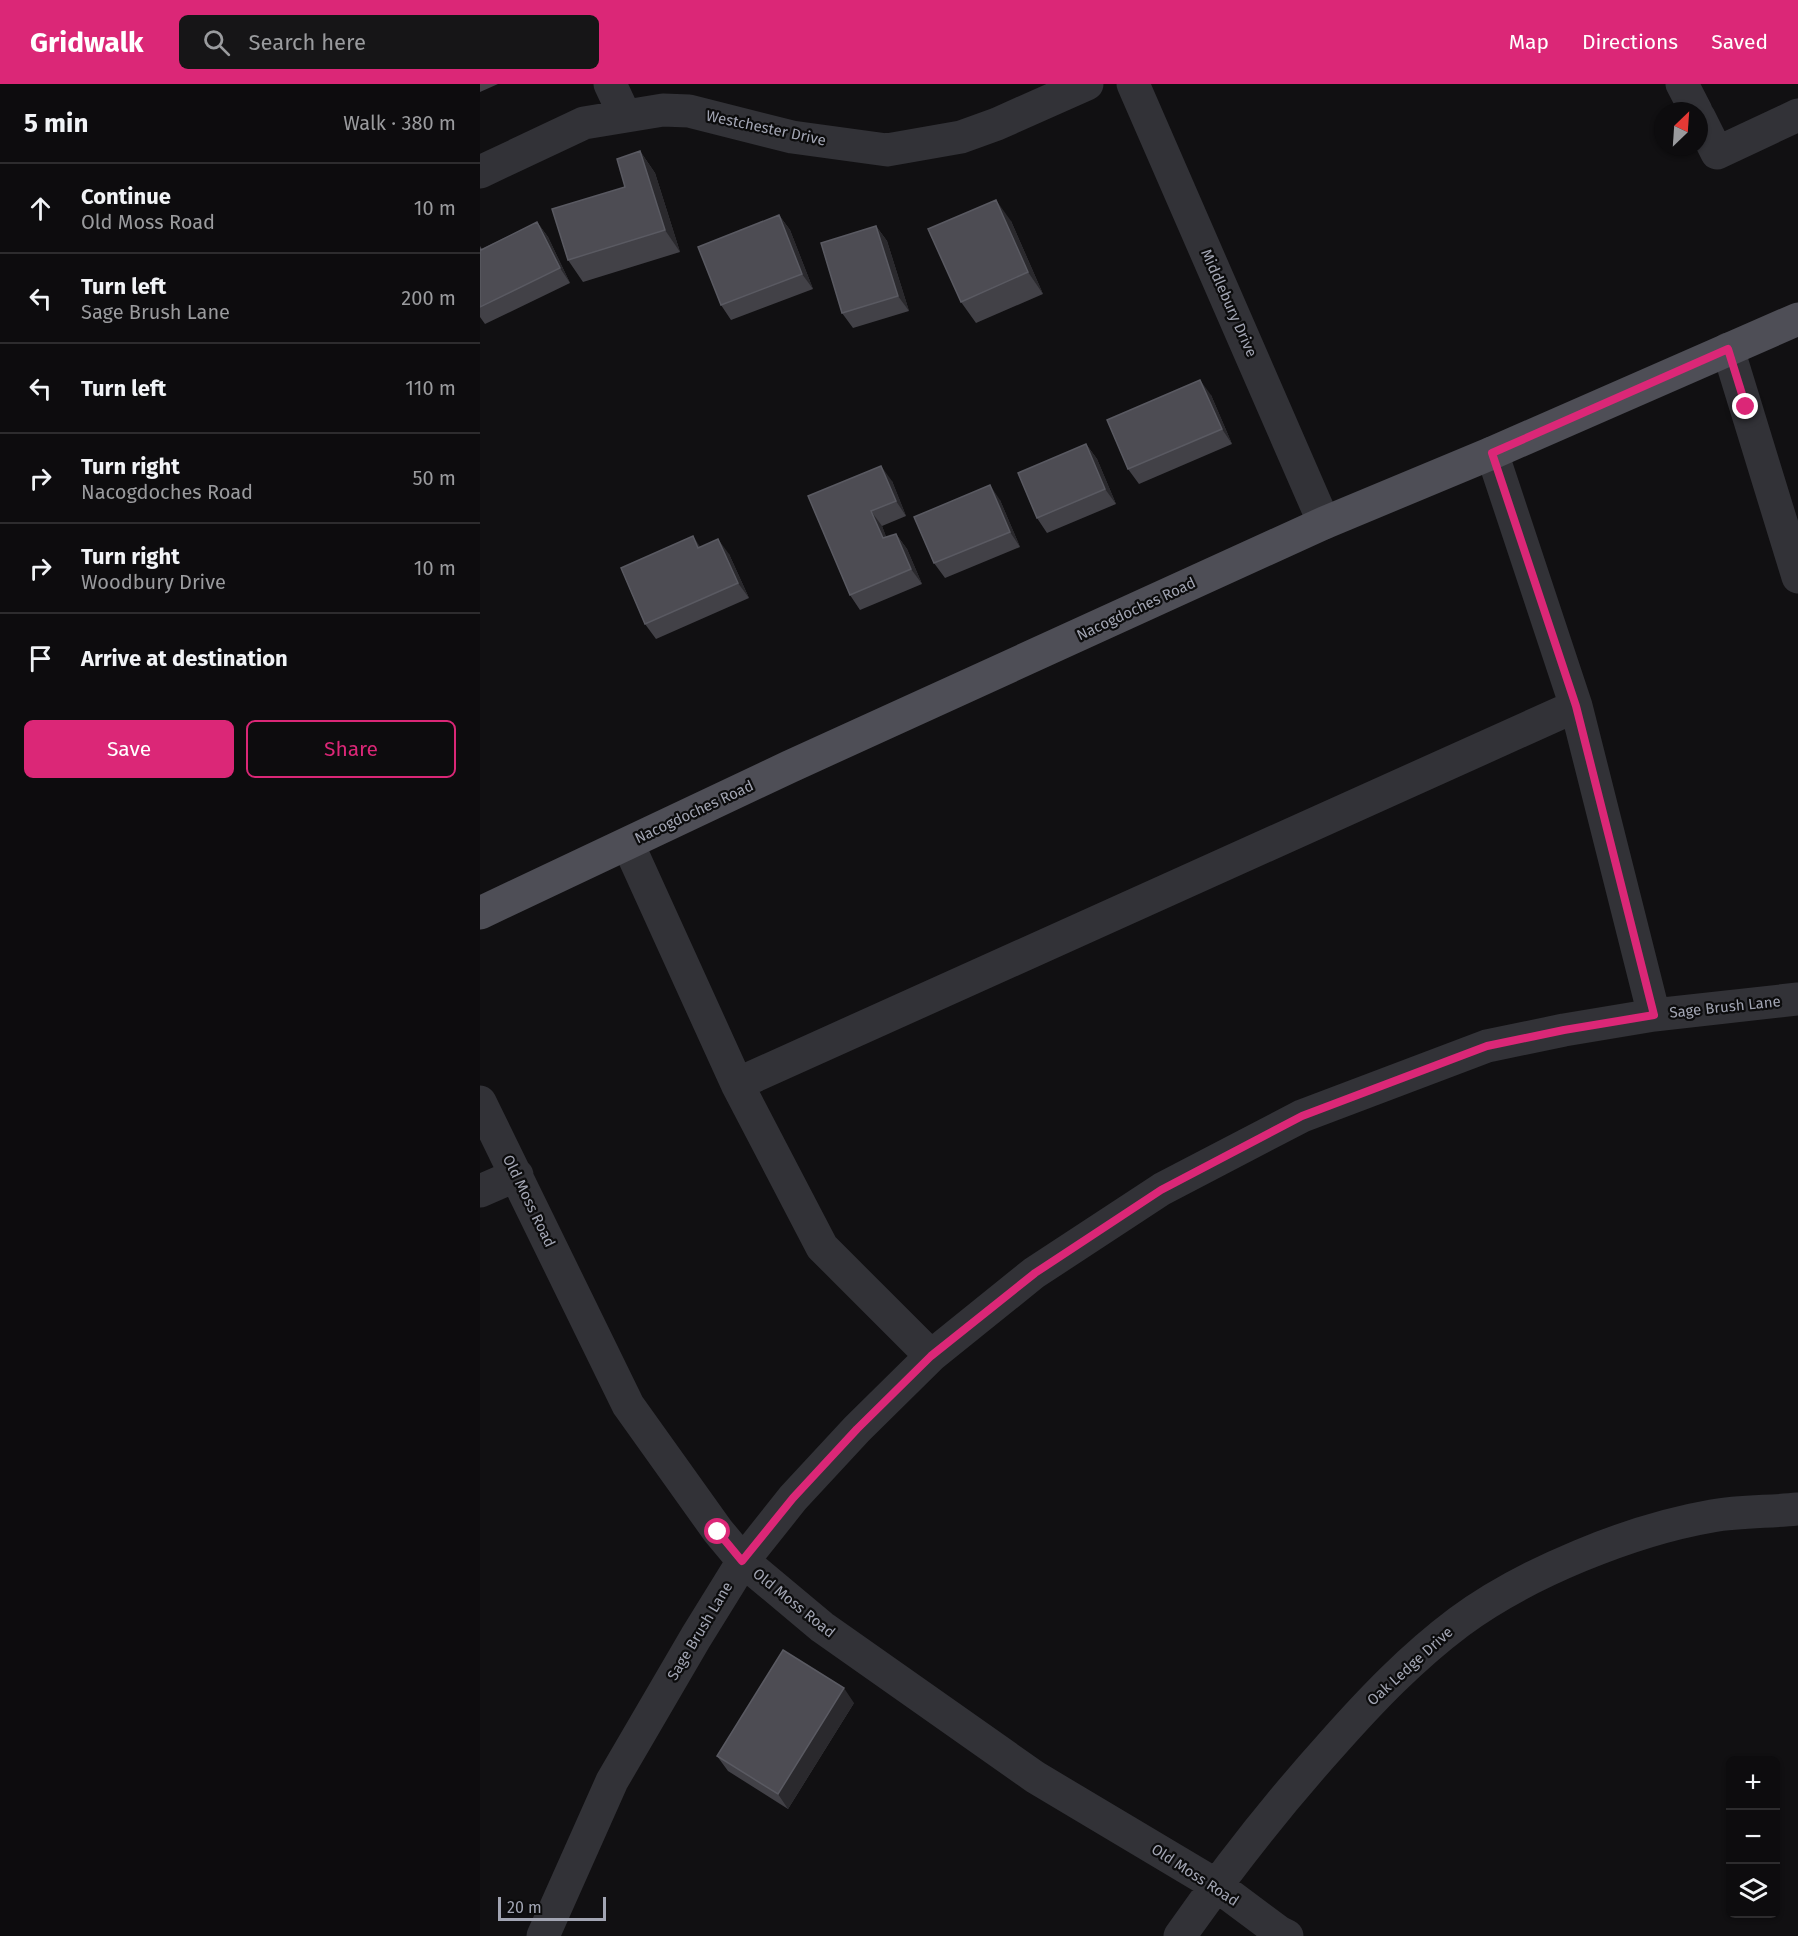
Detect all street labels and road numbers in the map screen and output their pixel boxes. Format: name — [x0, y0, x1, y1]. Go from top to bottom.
street label: Westchester Drive — [704, 107, 828, 149]
street label: Middlebury Drive — [1197, 246, 1261, 360]
street label: Nacogdoches Road — [1074, 574, 1198, 644]
street label: Nacogdoches Road — [632, 777, 756, 847]
street label: Sage Brush Lane — [1668, 992, 1782, 1022]
street label: Old Moss Road — [499, 1152, 559, 1250]
street label: Old Moss Road — [749, 1564, 839, 1642]
street label: Sage Brush Lane — [664, 1578, 736, 1684]
street label: Oak Ledge Drive — [1363, 1623, 1457, 1709]
street label: Old Moss Road — [1148, 1840, 1242, 1910]

